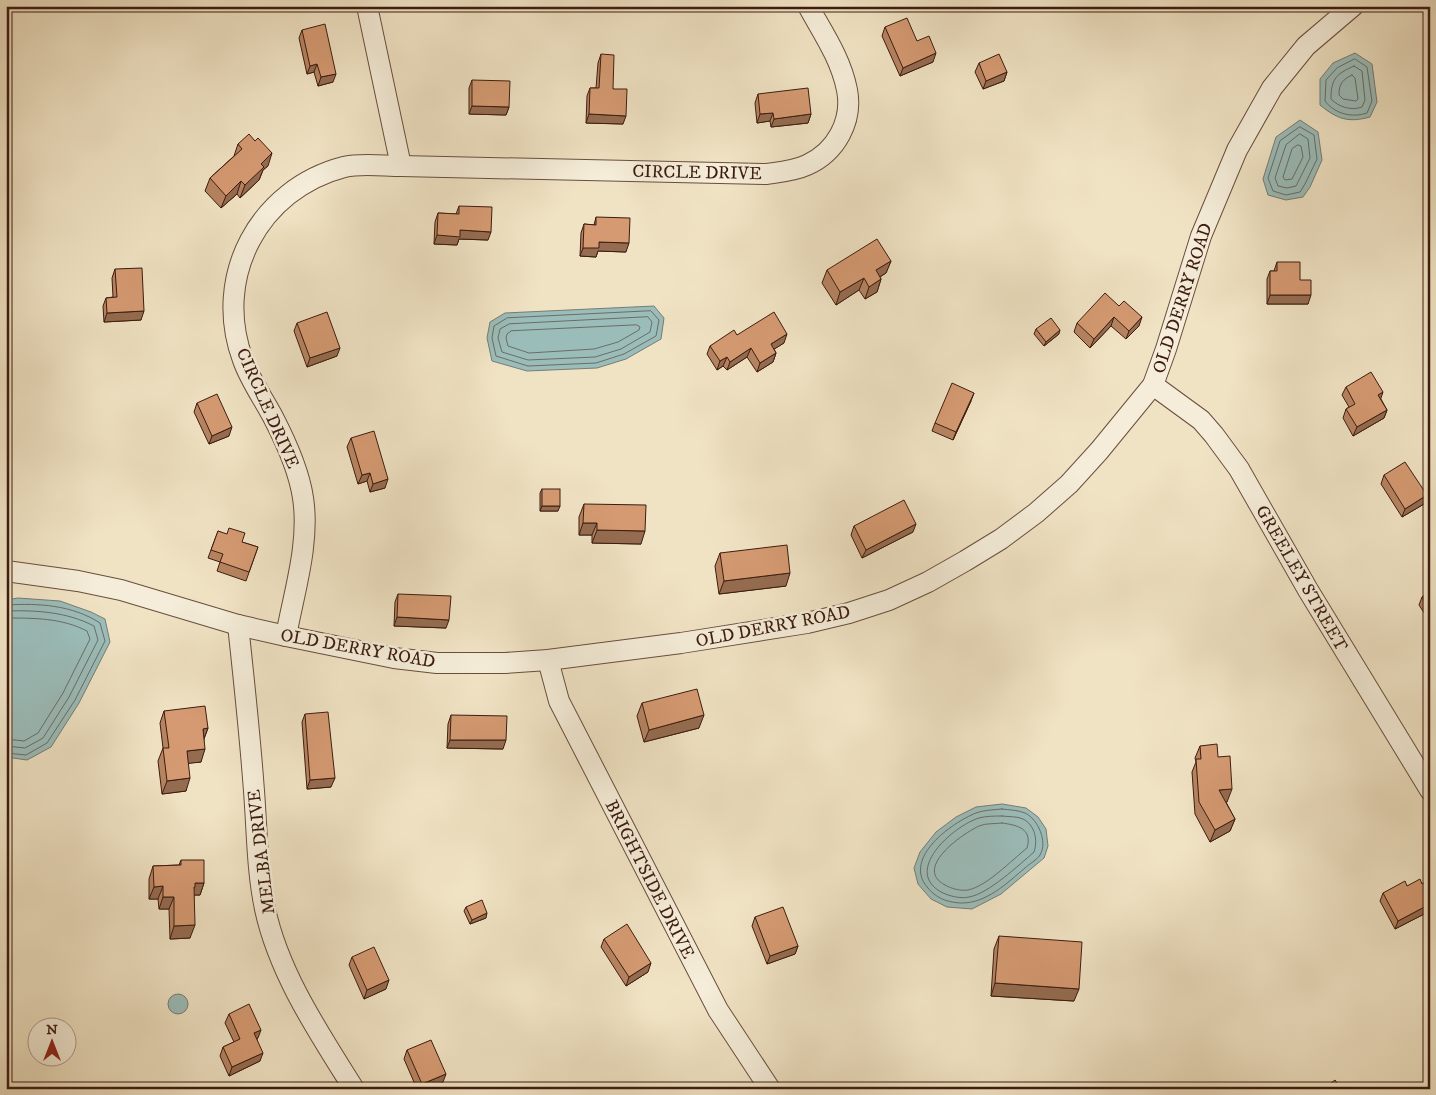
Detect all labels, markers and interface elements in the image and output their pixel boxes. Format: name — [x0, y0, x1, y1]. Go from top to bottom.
street label: CIRCLE DRIVE — [632, 161, 762, 185]
street label: OLD DERRY ROAD — [1148, 220, 1218, 376]
street label: CIRCLE DRIVE — [231, 345, 304, 472]
street label: GREELEY STREET — [1250, 501, 1352, 656]
street label: OLD DERRY ROAD — [694, 601, 852, 653]
street label: OLD DERRY ROAD — [279, 625, 437, 673]
street label: MELBA DRIVE — [243, 788, 281, 916]
street label: BRIGHTSIDE DRIVE — [600, 796, 699, 963]
north arrow — [28, 1018, 78, 1068]
text: N — [46, 1021, 58, 1039]

